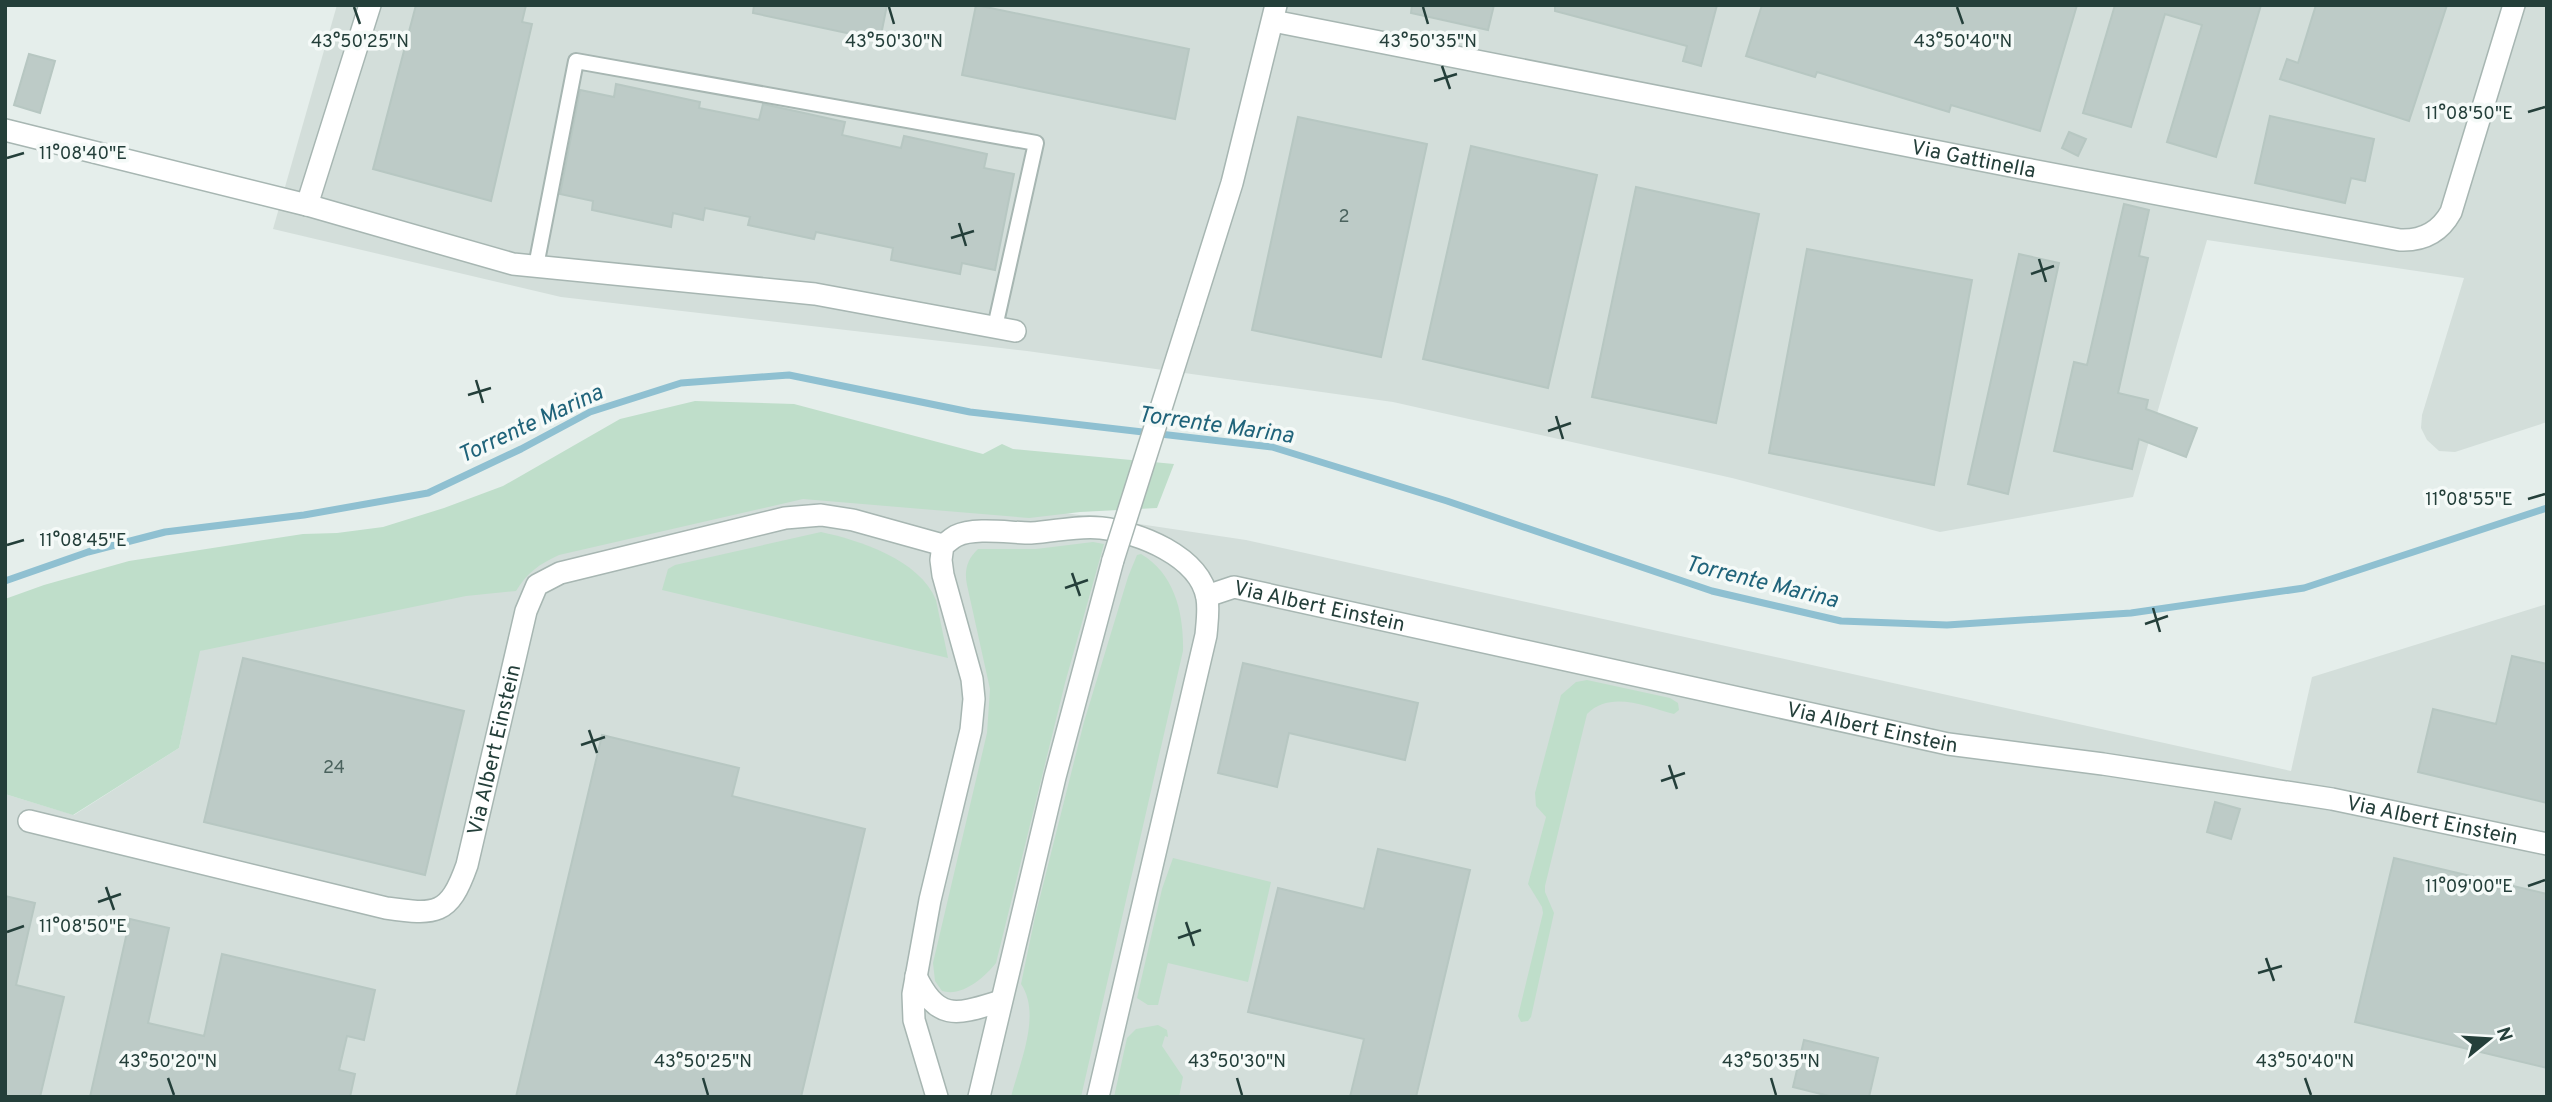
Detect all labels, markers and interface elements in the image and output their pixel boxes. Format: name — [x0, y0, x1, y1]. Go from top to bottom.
text: 43°50'25"N — [311, 31, 409, 54]
text: 43°50'30"N — [845, 31, 943, 54]
text: 43°50'35"N — [1379, 31, 1477, 54]
text: 43°50'40"N — [1914, 31, 2012, 54]
text: 11°08'50"E — [2425, 103, 2513, 126]
street label: Via Gattinella — [1909, 135, 2038, 186]
text: 11°08'40"E — [39, 143, 127, 166]
house number: 2 — [1338, 206, 1350, 229]
water label: Torrente Marina — [454, 379, 608, 471]
water label: Torrente Marina — [1136, 401, 1295, 452]
text: 11°08'55"E — [2425, 489, 2513, 512]
text: 11°08'45"E — [39, 530, 127, 553]
water label: Torrente Marina — [1682, 550, 1841, 616]
street label: Via Albert Einstein — [1231, 575, 1407, 639]
street label: Via Albert Einstein — [462, 662, 528, 838]
street label: Via Albert Einstein — [1784, 697, 1959, 760]
house number: 24 — [323, 757, 345, 780]
street label: Via Albert Einstein — [2344, 790, 2520, 853]
text: 11°09'00"E — [2425, 876, 2513, 899]
text: 11°08'50"E — [39, 916, 127, 939]
north arrow — [2454, 1004, 2524, 1074]
text: N — [2490, 1024, 2517, 1045]
text: 43°50'20"N — [119, 1051, 217, 1074]
text: 43°50'25"N — [654, 1051, 752, 1074]
text: 43°50'30"N — [1188, 1051, 1286, 1074]
text: 43°50'35"N — [1722, 1051, 1820, 1074]
text: 43°50'40"N — [2256, 1051, 2354, 1074]

